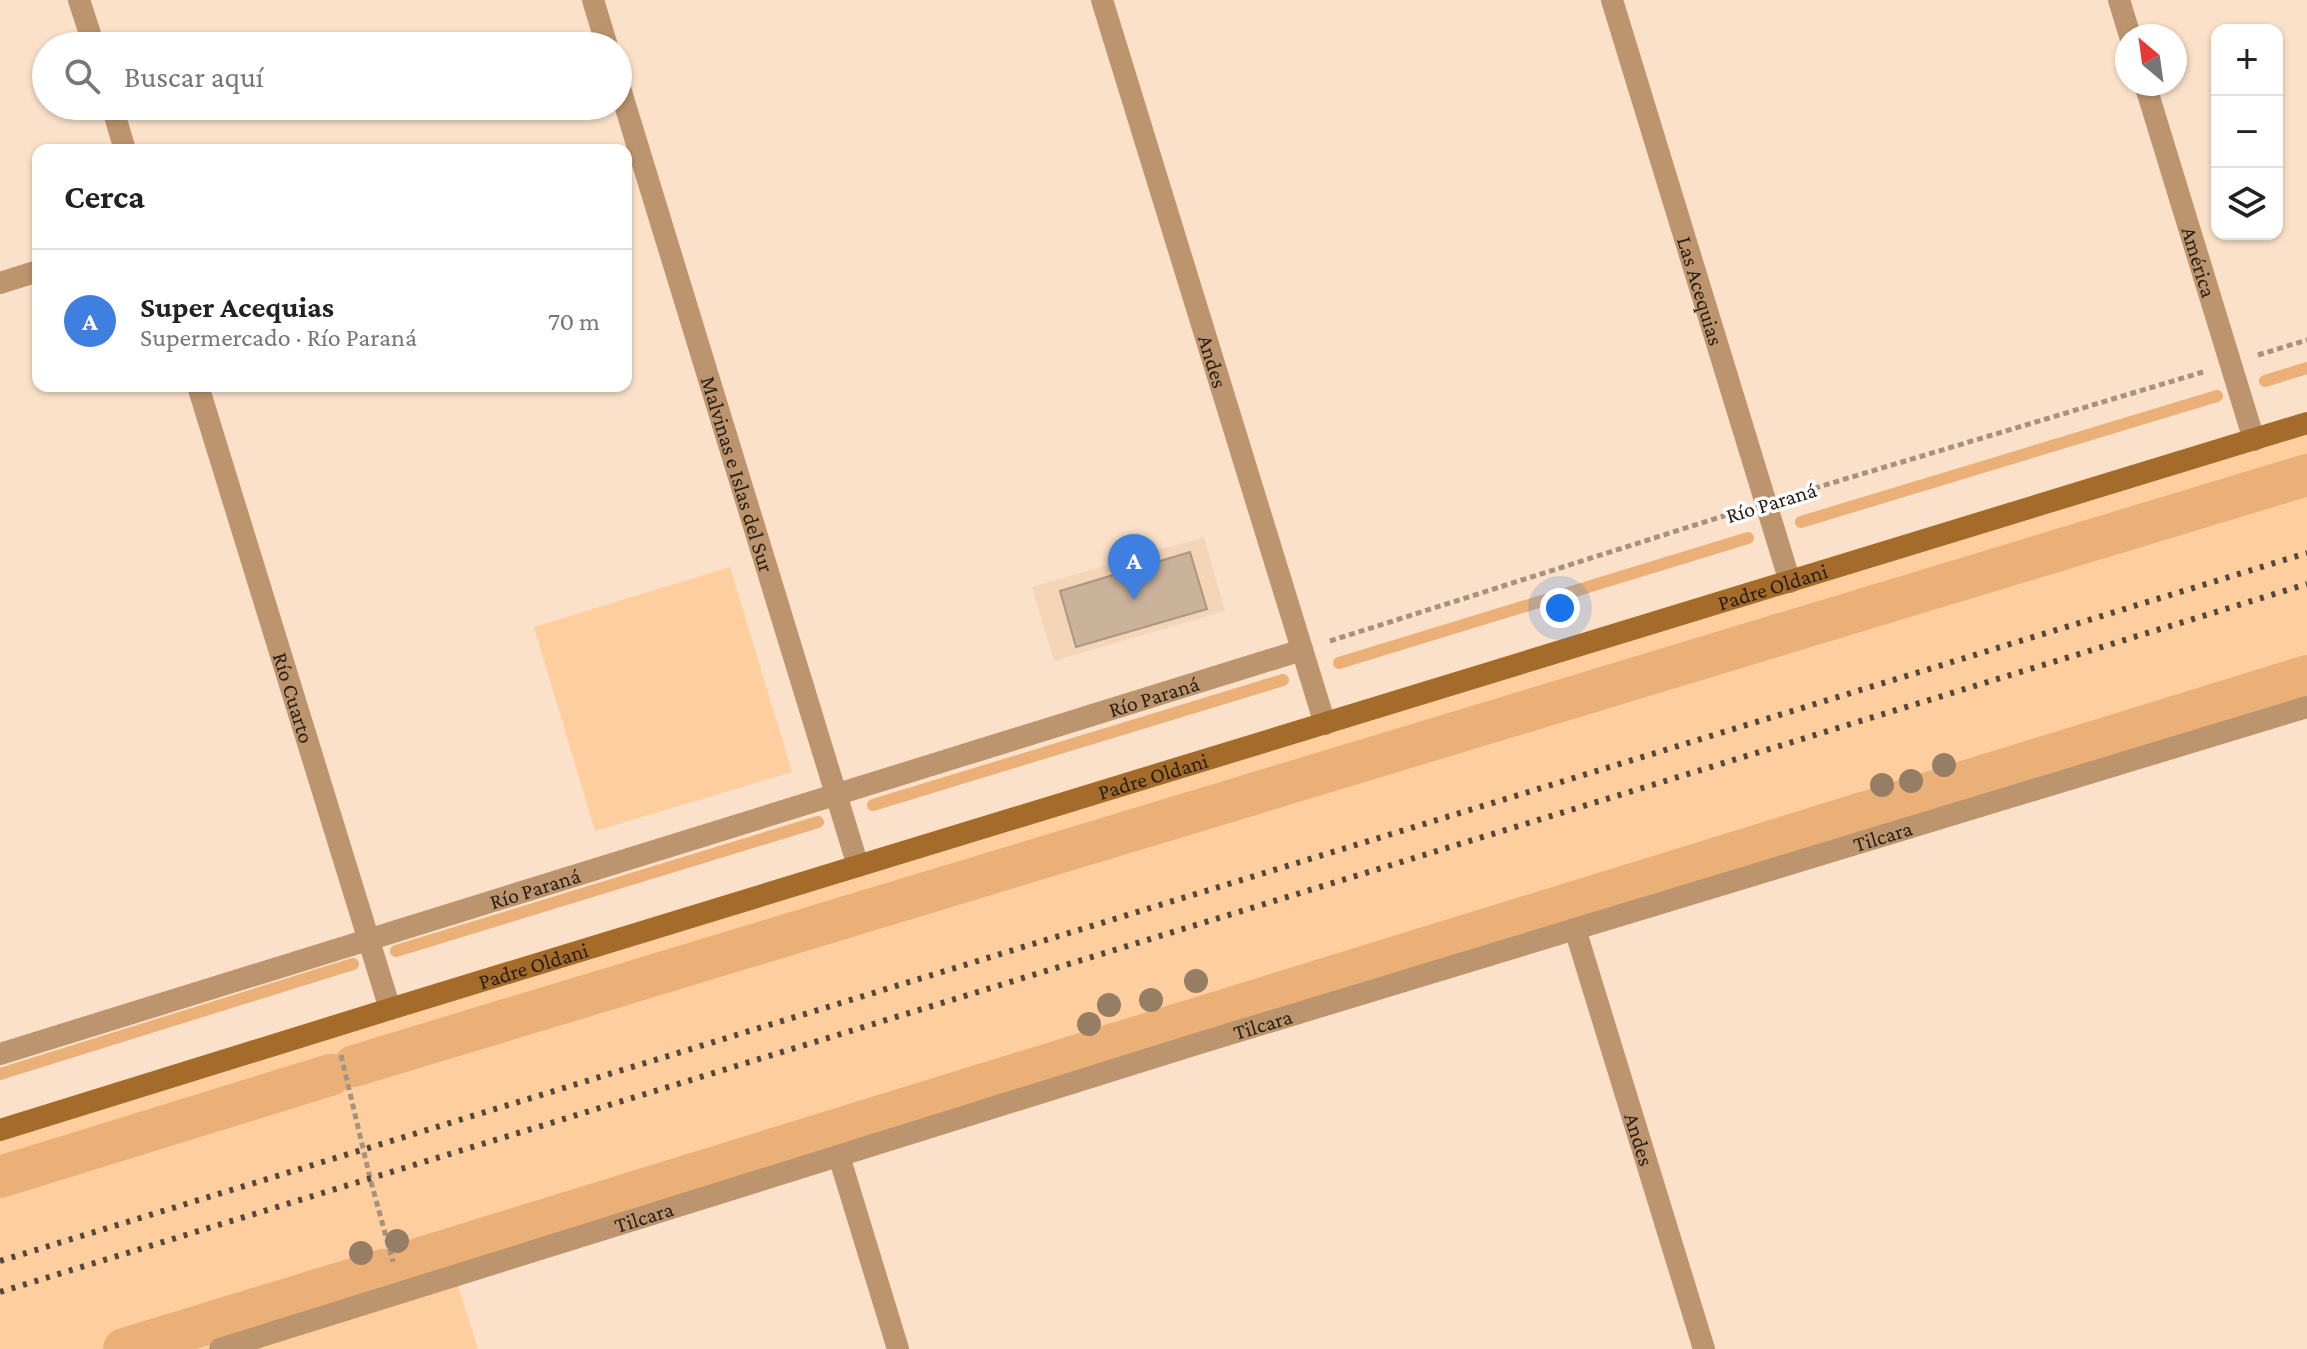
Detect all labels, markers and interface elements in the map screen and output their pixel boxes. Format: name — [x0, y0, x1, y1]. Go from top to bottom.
north arrow — [2115, 24, 2187, 96]
map controls — [2211, 24, 2283, 240]
button: + — [2211, 24, 2283, 96]
search box — [32, 32, 632, 120]
icon: search — [60, 54, 104, 98]
text: Buscar aquí — [124, 60, 264, 93]
button: − — [2211, 96, 2283, 168]
button: layers — [2211, 168, 2283, 240]
text: Cerca — [64, 178, 145, 215]
street label: América — [2176, 224, 2222, 300]
street label: Las Acequias — [1672, 233, 1729, 348]
text: Super Acequias — [140, 290, 334, 323]
text: A — [82, 307, 98, 336]
text: 70 m — [548, 307, 600, 336]
text: Supermercado · Río Paraná — [140, 323, 417, 352]
street label: Andes — [1193, 332, 1233, 391]
street label: Malvinas e Islas del Sur — [696, 373, 779, 575]
street label: Río Paraná — [1723, 477, 1819, 528]
pin: A — [1108, 534, 1160, 600]
street label: Padre Oldani — [1715, 558, 1831, 615]
your location — [1540, 588, 1580, 628]
street label: Río Cuarto — [268, 649, 319, 746]
street label: Río Paraná — [1106, 671, 1202, 722]
street label: Padre Oldani — [1095, 748, 1211, 805]
street label: Tilcara — [1850, 816, 1915, 857]
street label: Río Paraná — [487, 863, 583, 914]
street label: Padre Oldani — [475, 937, 591, 994]
street label: Tilcara — [1230, 1004, 1295, 1045]
street label: Andes — [1619, 1110, 1659, 1169]
street label: Tilcara — [611, 1196, 677, 1238]

